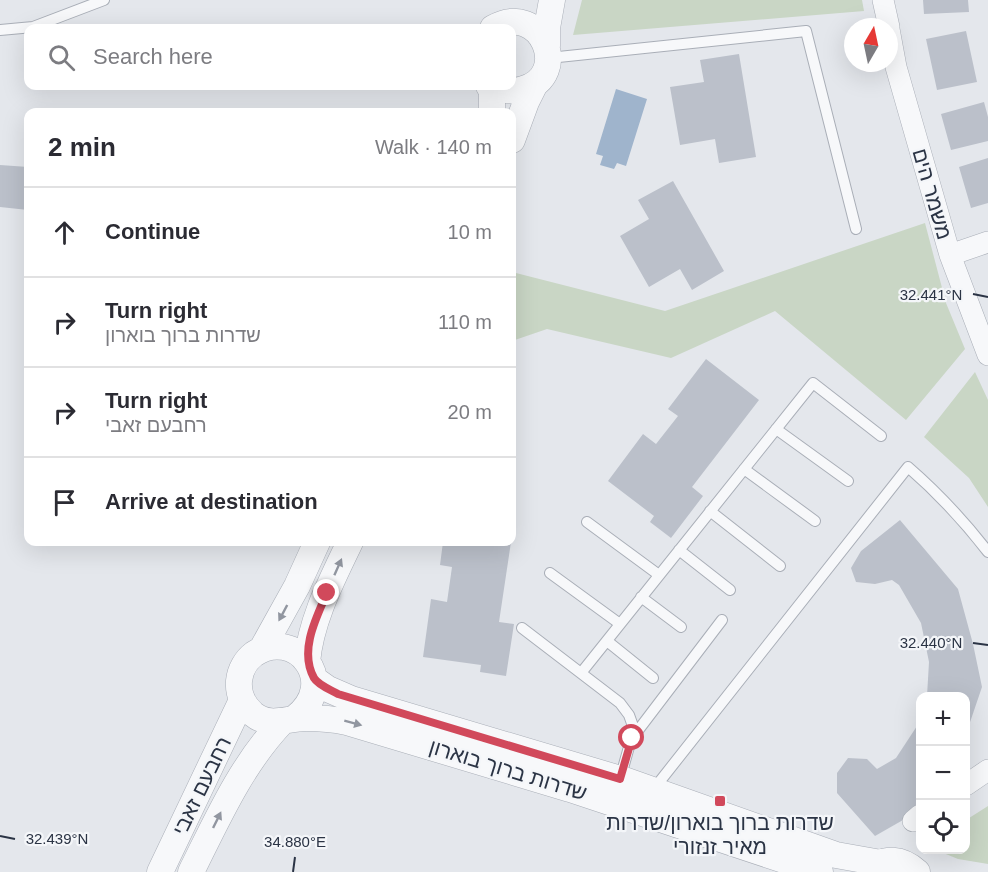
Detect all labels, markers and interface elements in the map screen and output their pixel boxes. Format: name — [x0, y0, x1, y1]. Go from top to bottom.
north arrow — [844, 18, 898, 72]
search box — [24, 24, 516, 90]
icon: search — [45, 41, 78, 74]
text: Search here — [93, 44, 213, 69]
text: 2 min — [48, 132, 116, 162]
text: Walk · 140 m — [375, 136, 492, 158]
street label: משמר הים — [909, 146, 956, 242]
icon: ahead — [48, 216, 81, 249]
text: Continue — [105, 219, 200, 244]
text: 10 m — [448, 221, 492, 243]
text: 32.441°N — [900, 286, 962, 303]
text: Turn right — [105, 298, 207, 323]
icon: right — [48, 306, 81, 339]
text: 110 m — [438, 311, 492, 333]
text: שדרות ברוך בוארון — [105, 324, 261, 346]
text: Turn right — [105, 388, 207, 413]
icon: right — [48, 396, 81, 429]
text: 20 m — [448, 401, 492, 423]
text: רחבעם זאבי — [105, 414, 207, 436]
icon: arrive — [48, 486, 81, 519]
text: Arrive at destination — [105, 489, 318, 514]
one-way arrow — [334, 558, 343, 575]
route end — [313, 579, 339, 605]
one-way arrow — [278, 605, 288, 622]
text: 32.440°N — [900, 634, 962, 651]
map controls — [916, 692, 970, 854]
button: + — [916, 692, 970, 746]
one-way arrow — [343, 719, 362, 729]
route start — [618, 724, 644, 750]
street label: רחבעם זאבי — [168, 733, 235, 839]
street label: שדרות ברוך בוארון — [427, 735, 590, 804]
button: − — [916, 746, 970, 800]
marker: שדרות ברוך בוארון/שדרות מאיר זנזורי — [713, 794, 727, 808]
button: locate — [916, 800, 970, 854]
one-way arrow — [213, 811, 222, 828]
place label: שדרות ברוך בוארון/שדרות מאיר זנזורי — [606, 811, 834, 858]
text: 32.439°N — [26, 830, 88, 847]
text: 34.880°E — [264, 833, 326, 850]

